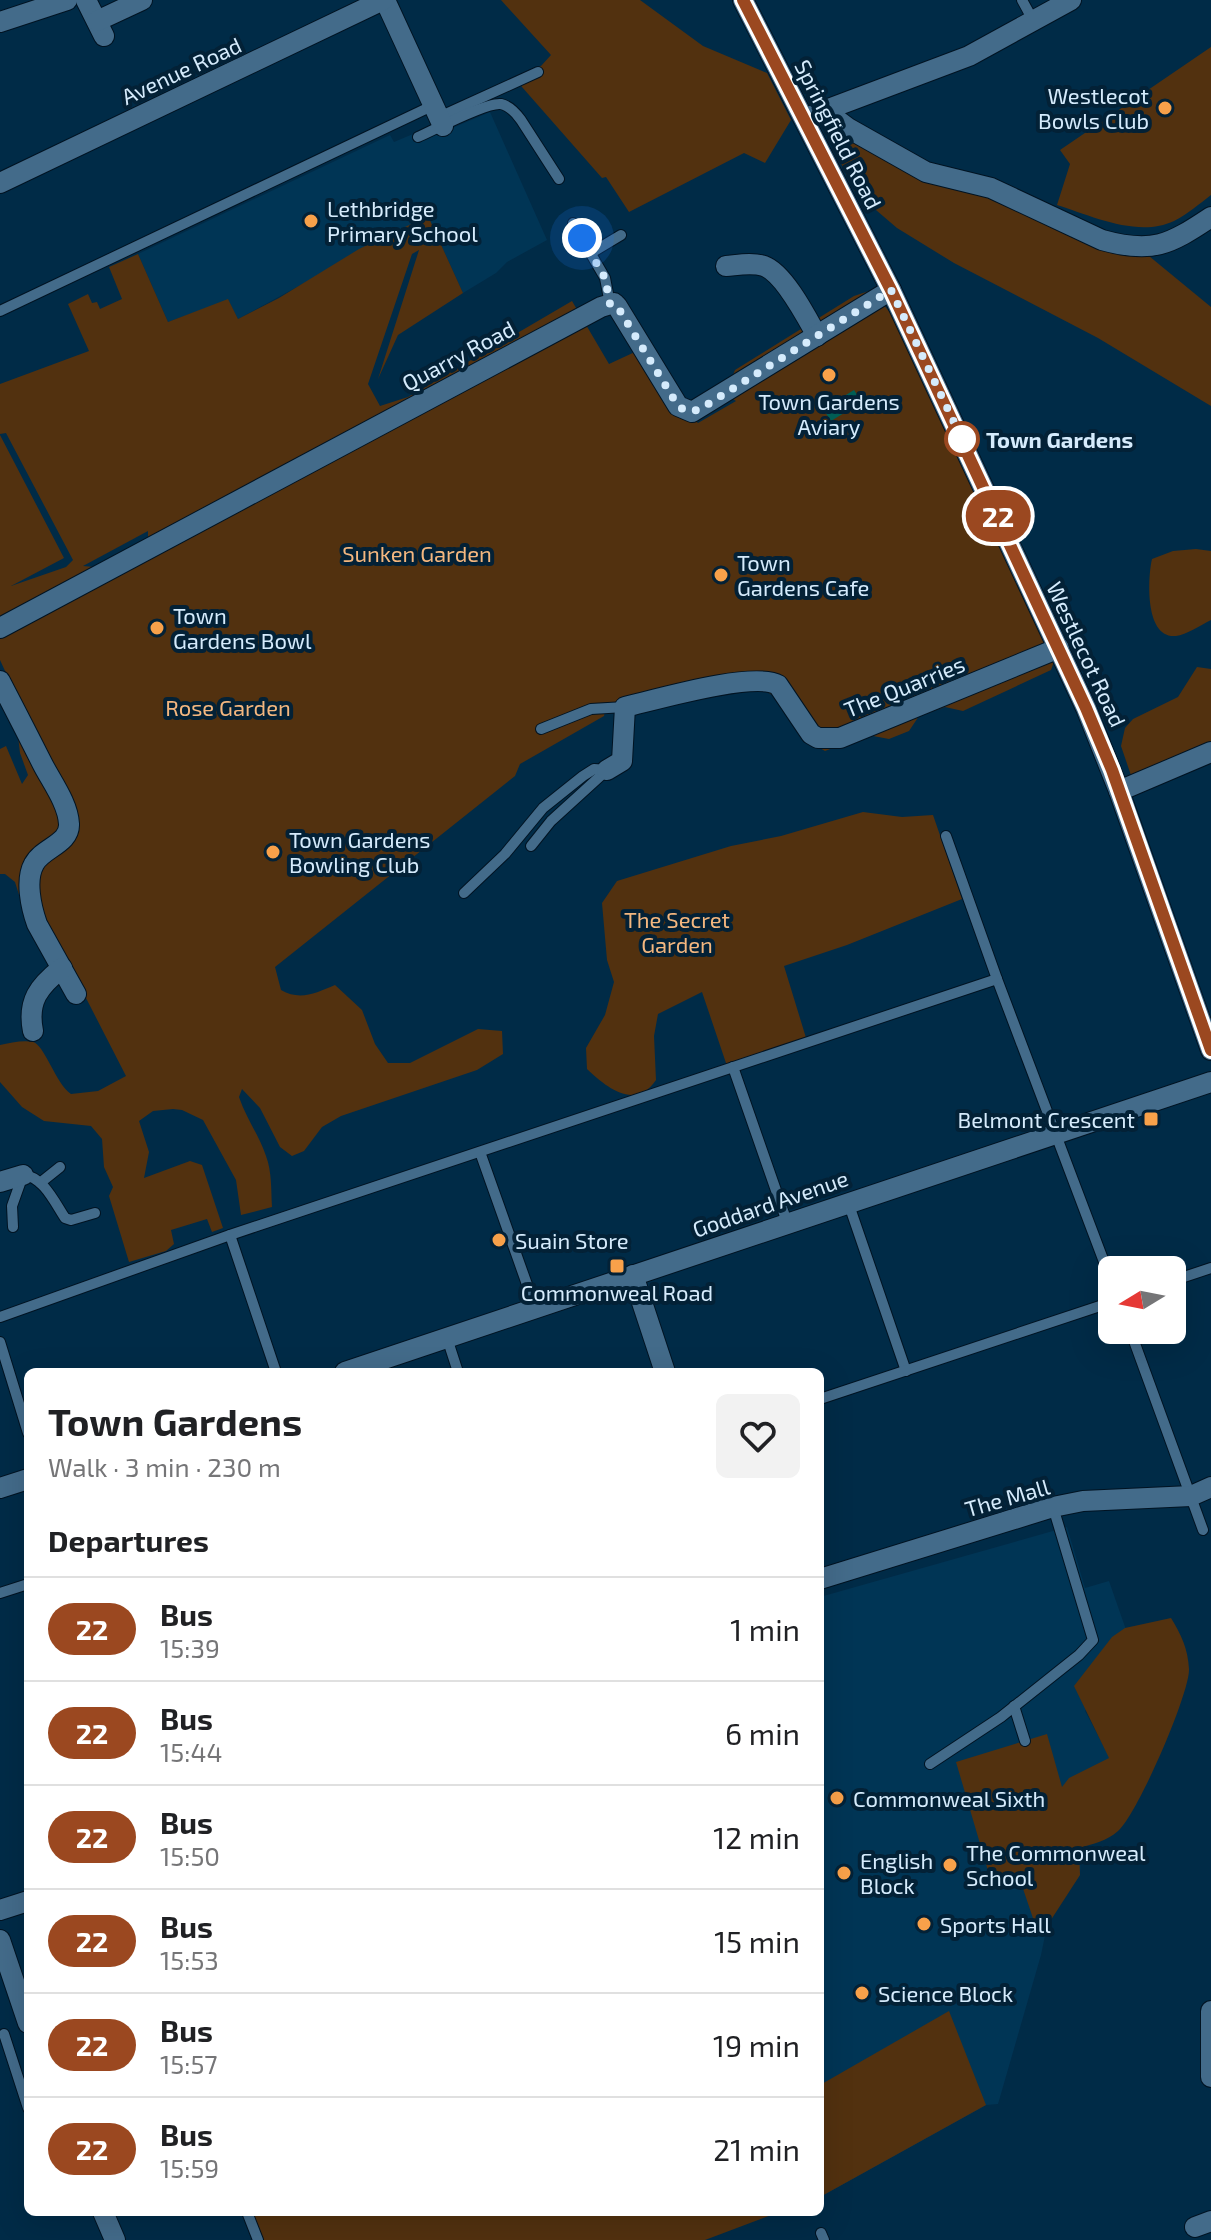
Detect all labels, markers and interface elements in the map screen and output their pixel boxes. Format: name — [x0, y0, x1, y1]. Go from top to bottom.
street label: Avenue Road — [117, 31, 245, 109]
street label: Springfield Road — [790, 55, 888, 213]
place label: Westlecot Bowls Club — [1038, 82, 1149, 133]
marker: Westlecot Bowls Club — [1156, 99, 1174, 117]
place label: Lethbridge Primary School — [327, 195, 478, 246]
marker: Lethbridge Primary School — [302, 212, 320, 230]
your location — [562, 218, 602, 258]
street label: Quarry Road — [397, 314, 519, 396]
marker: Town Gardens Aviary — [820, 366, 838, 384]
place label: Town Gardens Aviary — [758, 388, 900, 439]
marker: Town Gardens — [945, 422, 979, 456]
place label: Town Gardens — [986, 426, 1133, 452]
line badge: 22 — [962, 490, 1034, 542]
text: 22 — [982, 499, 1014, 533]
park label: Sunken Garden — [342, 540, 492, 566]
place label: Town Gardens Cafe — [737, 549, 869, 600]
marker: Town Gardens Cafe — [712, 566, 730, 584]
street label: Westlecot Road — [1042, 577, 1132, 731]
place label: Town Gardens Bowl — [173, 602, 312, 653]
marker: Town Gardens Bowl — [148, 619, 166, 637]
street label: The Quarries — [840, 650, 968, 723]
park label: Rose Garden — [165, 694, 291, 720]
place label: Town Gardens Bowling Club — [289, 826, 430, 877]
marker: Town Gardens Bowling Club — [264, 843, 282, 861]
park label: The Secret Garden — [624, 906, 730, 957]
place label: Belmont Crescent — [958, 1106, 1135, 1132]
marker: Belmont Crescent — [1142, 1110, 1160, 1128]
street label: Goddard Avenue — [689, 1164, 851, 1242]
place label: Suain Store — [515, 1227, 629, 1253]
marker: Suain Store — [490, 1231, 508, 1249]
north arrow — [1098, 1256, 1186, 1344]
map controls — [1098, 1256, 1186, 1344]
marker: Commonweal Road — [608, 1257, 626, 1275]
place label: Commonweal Road — [521, 1279, 713, 1305]
button: heart — [716, 1394, 800, 1478]
text: Town Gardens — [48, 1398, 302, 1444]
text: Walk · 3 min · 230 m — [48, 1451, 281, 1482]
street label: The Mall — [962, 1472, 1053, 1521]
text: Departures — [48, 1522, 209, 1558]
text: Bus — [160, 1596, 213, 1632]
text: 1 min — [730, 1611, 800, 1647]
text: 22 — [76, 1612, 108, 1646]
text: 15:39 — [160, 1632, 220, 1663]
text: Bus — [160, 1700, 213, 1736]
text: 6 min — [725, 1715, 800, 1751]
text: 22 — [76, 1716, 108, 1750]
text: 15:44 — [160, 1736, 222, 1767]
place label: Commonweal Sixth — [853, 1785, 1045, 1811]
marker: Commonweal Sixth — [828, 1789, 846, 1807]
text: Bus — [160, 1804, 213, 1840]
text: 12 min — [713, 1819, 800, 1855]
text: 22 — [76, 1820, 108, 1854]
place label: The Commonweal School — [966, 1839, 1146, 1890]
text: 15:50 — [160, 1840, 220, 1871]
place label: English Block — [860, 1847, 933, 1898]
marker: The Commonweal School — [941, 1856, 959, 1874]
marker: English Block — [835, 1864, 853, 1882]
text: Bus — [160, 1908, 213, 1944]
place label: Sports Hall — [940, 1911, 1051, 1937]
marker: Sports Hall — [915, 1915, 933, 1933]
text: 15 min — [714, 1923, 800, 1959]
text: 22 — [76, 1924, 108, 1958]
text: 15:53 — [160, 1944, 219, 1975]
place label: Science Block — [878, 1980, 1013, 2006]
marker: Science Block — [853, 1984, 871, 2002]
text: Bus — [160, 2012, 213, 2048]
text: 19 min — [713, 2027, 800, 2063]
text: 22 — [76, 2028, 108, 2062]
text: 15:57 — [160, 2048, 218, 2079]
text: Bus — [160, 2116, 213, 2152]
text: 21 min — [713, 2131, 800, 2167]
text: 22 — [76, 2132, 108, 2166]
text: 15:59 — [160, 2152, 219, 2183]

